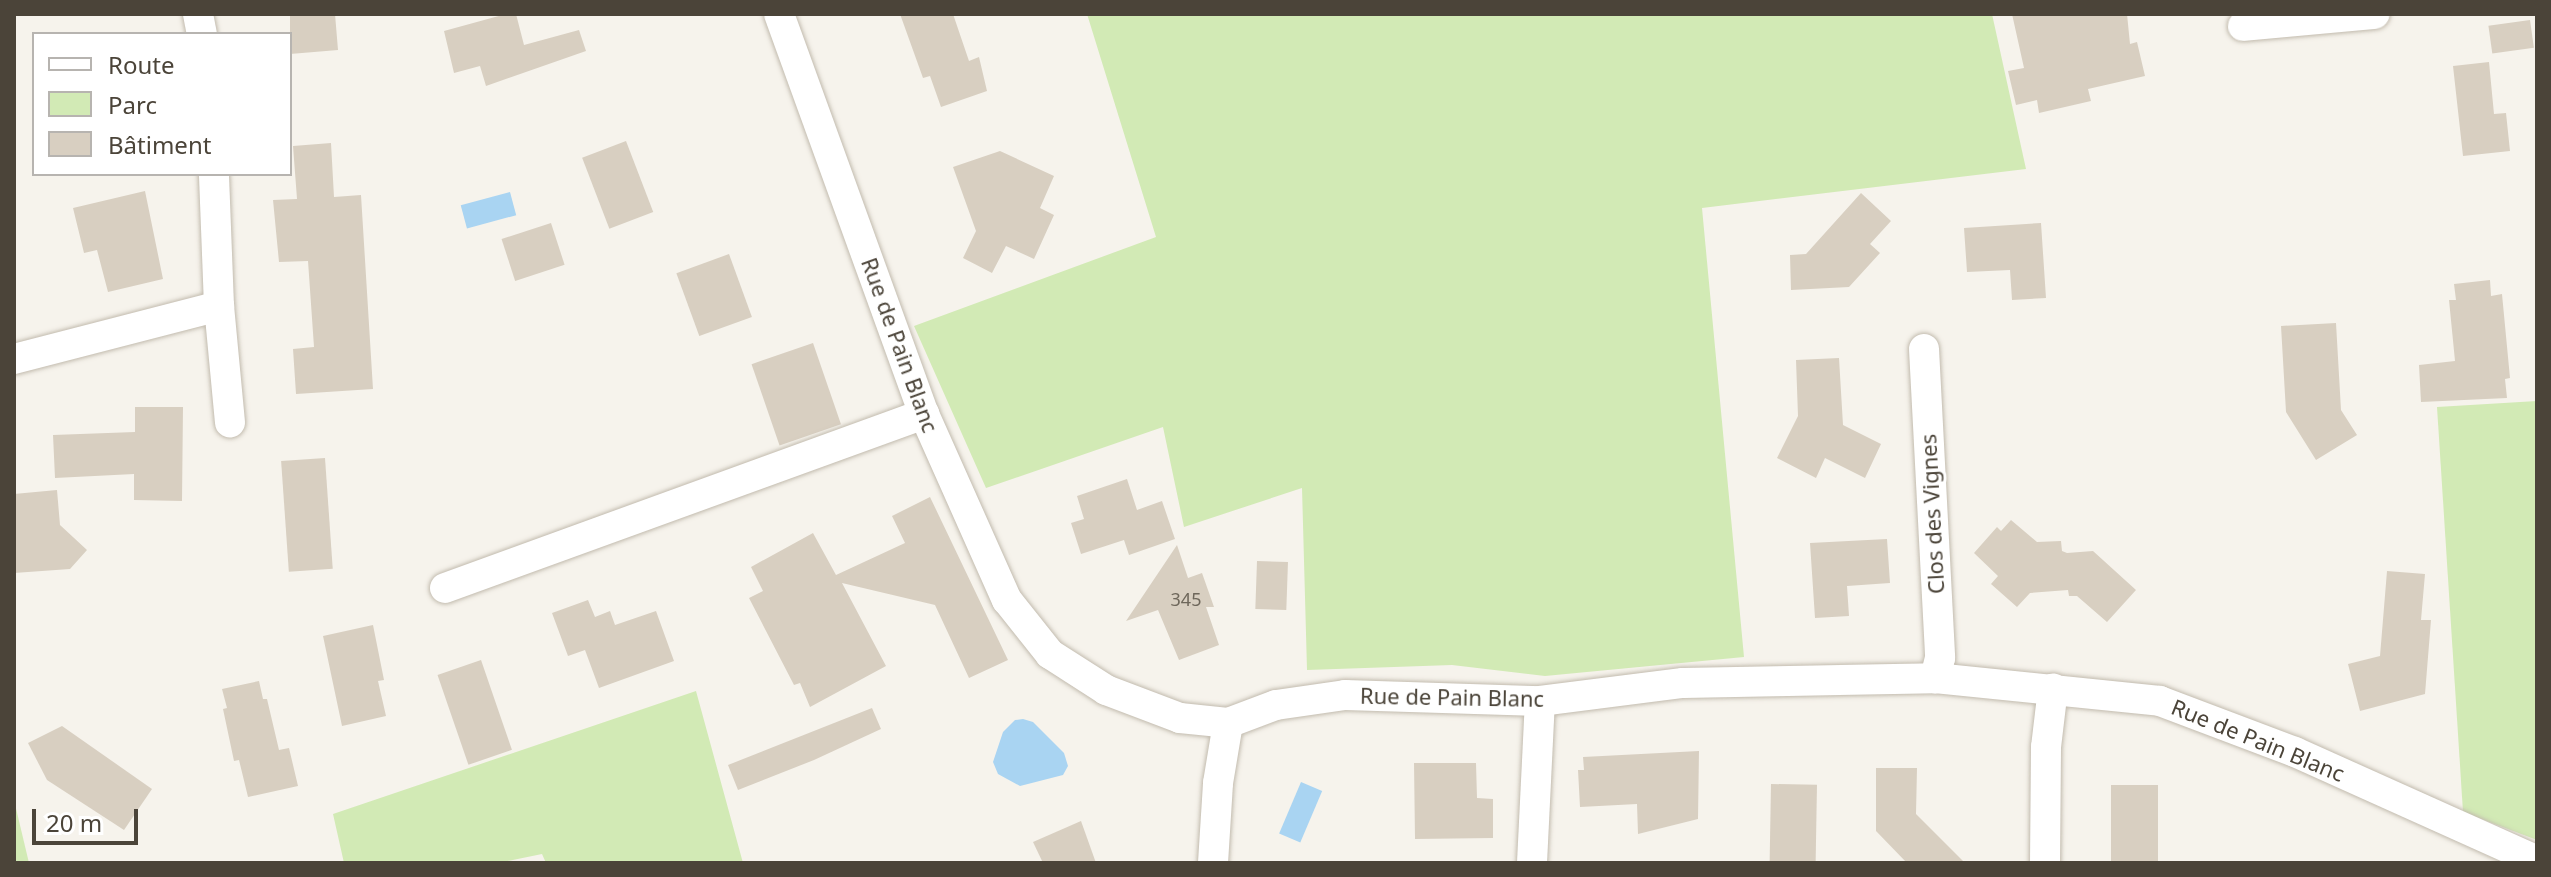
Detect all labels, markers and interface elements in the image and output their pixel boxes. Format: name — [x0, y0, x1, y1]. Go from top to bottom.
legend — [32, 32, 292, 176]
text: Route — [108, 48, 174, 81]
text: Parc — [108, 88, 157, 121]
text: Bâtiment — [108, 128, 211, 161]
street label: Rue de Pain Blanc — [856, 254, 944, 436]
street label: Clos des Vignes — [1915, 433, 1949, 595]
house number: 345 — [1171, 588, 1201, 610]
street label: Rue de Pain Blanc — [1360, 682, 1544, 712]
street label: Rue de Pain Blanc — [2168, 693, 2348, 787]
scale bar — [36, 793, 142, 843]
text: 20 m — [46, 806, 102, 839]

